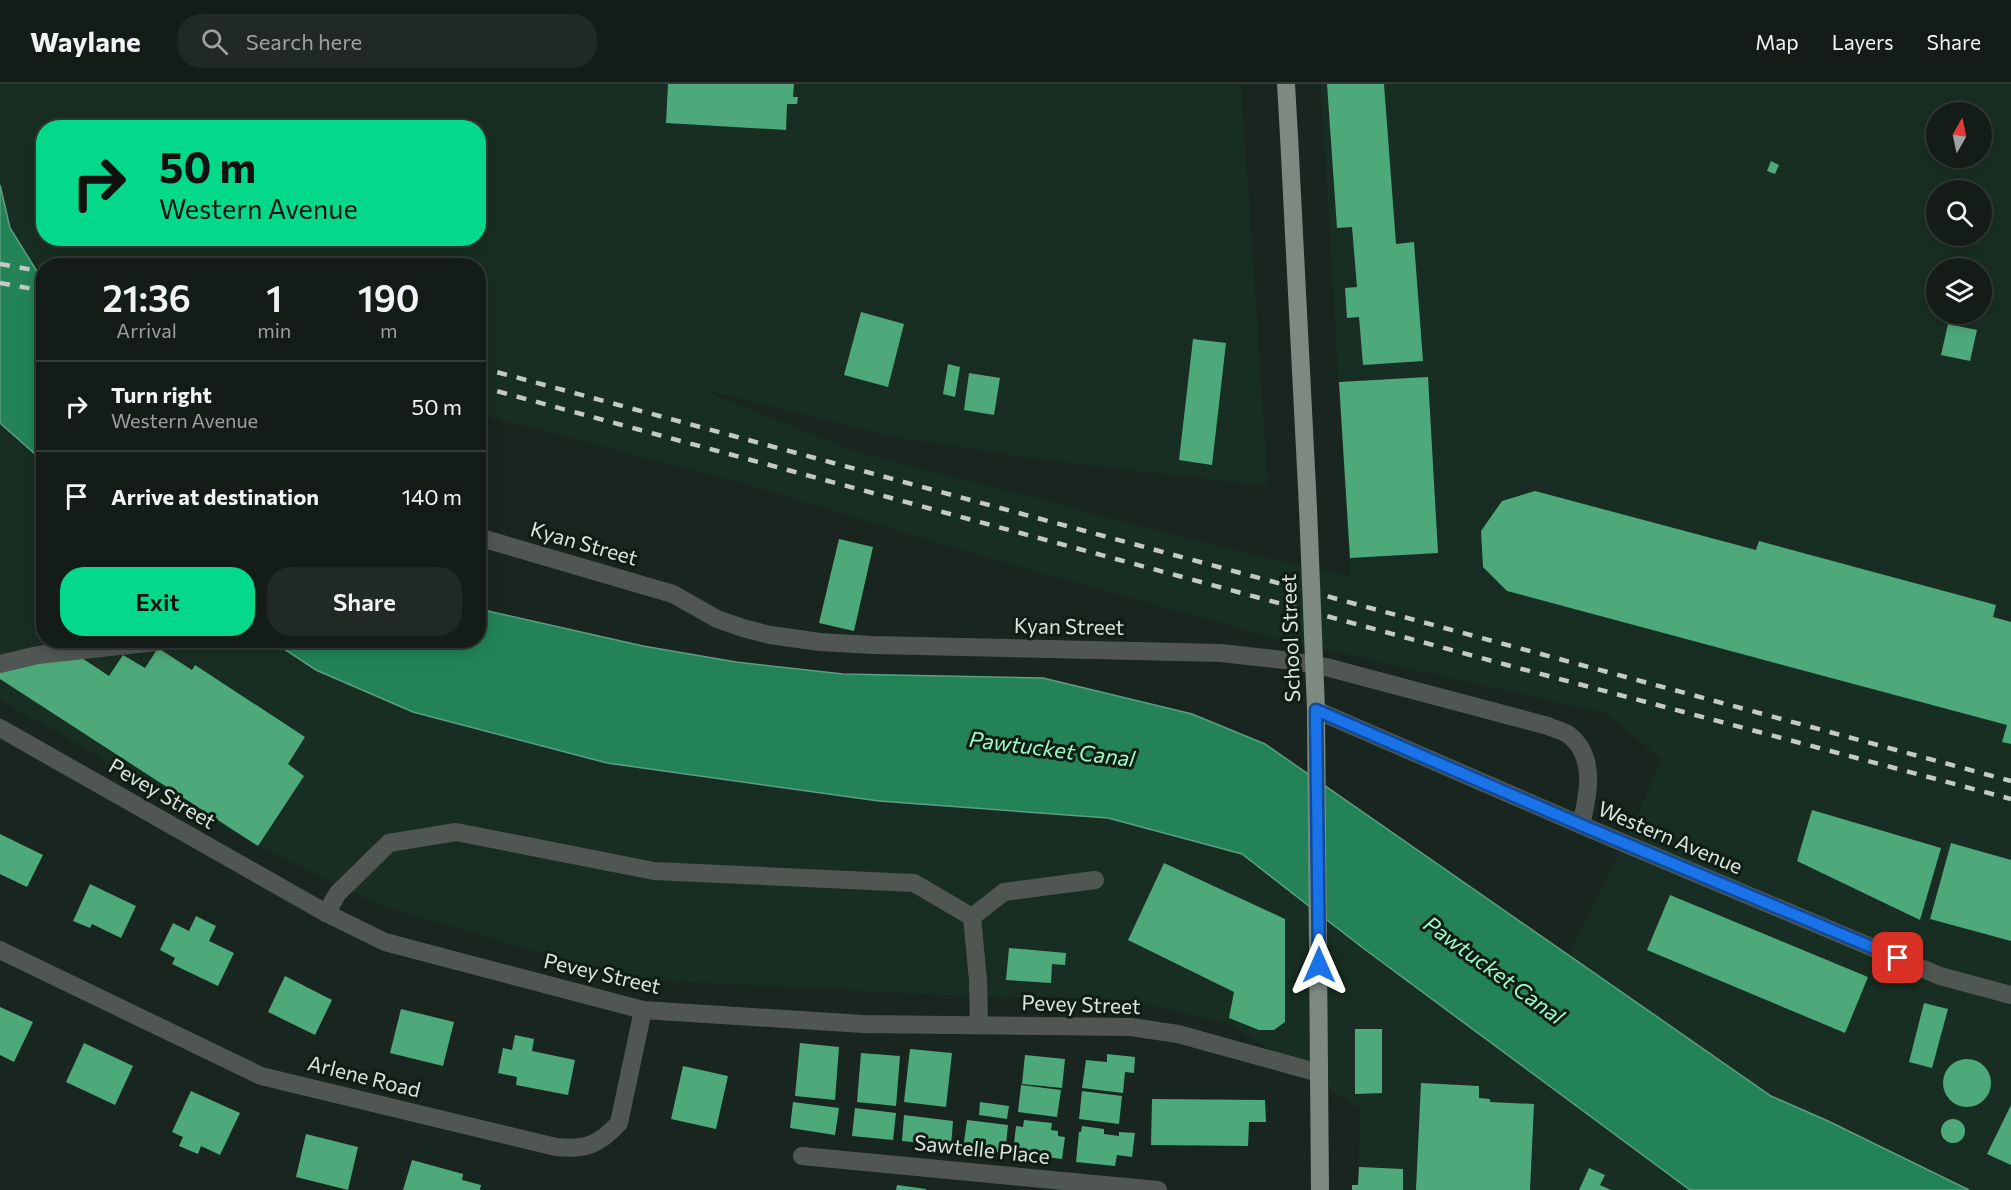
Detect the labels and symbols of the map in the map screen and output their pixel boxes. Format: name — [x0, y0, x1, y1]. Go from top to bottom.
north arrow — [1926, 102, 1992, 168]
street label: Kyan Street — [528, 515, 641, 570]
street label: School Street — [1275, 573, 1304, 703]
street label: Kyan Street — [1014, 612, 1124, 639]
water label: Pawtucket Canal — [968, 725, 1137, 772]
street label: Pevey Street — [105, 752, 221, 833]
street label: Western Avenue — [1595, 795, 1747, 878]
water label: Pawtucket Canal — [1419, 910, 1570, 1030]
pin — [1872, 932, 1923, 983]
position arrow — [1287, 933, 1351, 997]
street label: Pevey Street — [542, 947, 663, 998]
street label: Pevey Street — [1021, 989, 1141, 1018]
street label: Arlene Road — [305, 1049, 423, 1102]
street label: Sawtelle Place — [913, 1129, 1051, 1168]

